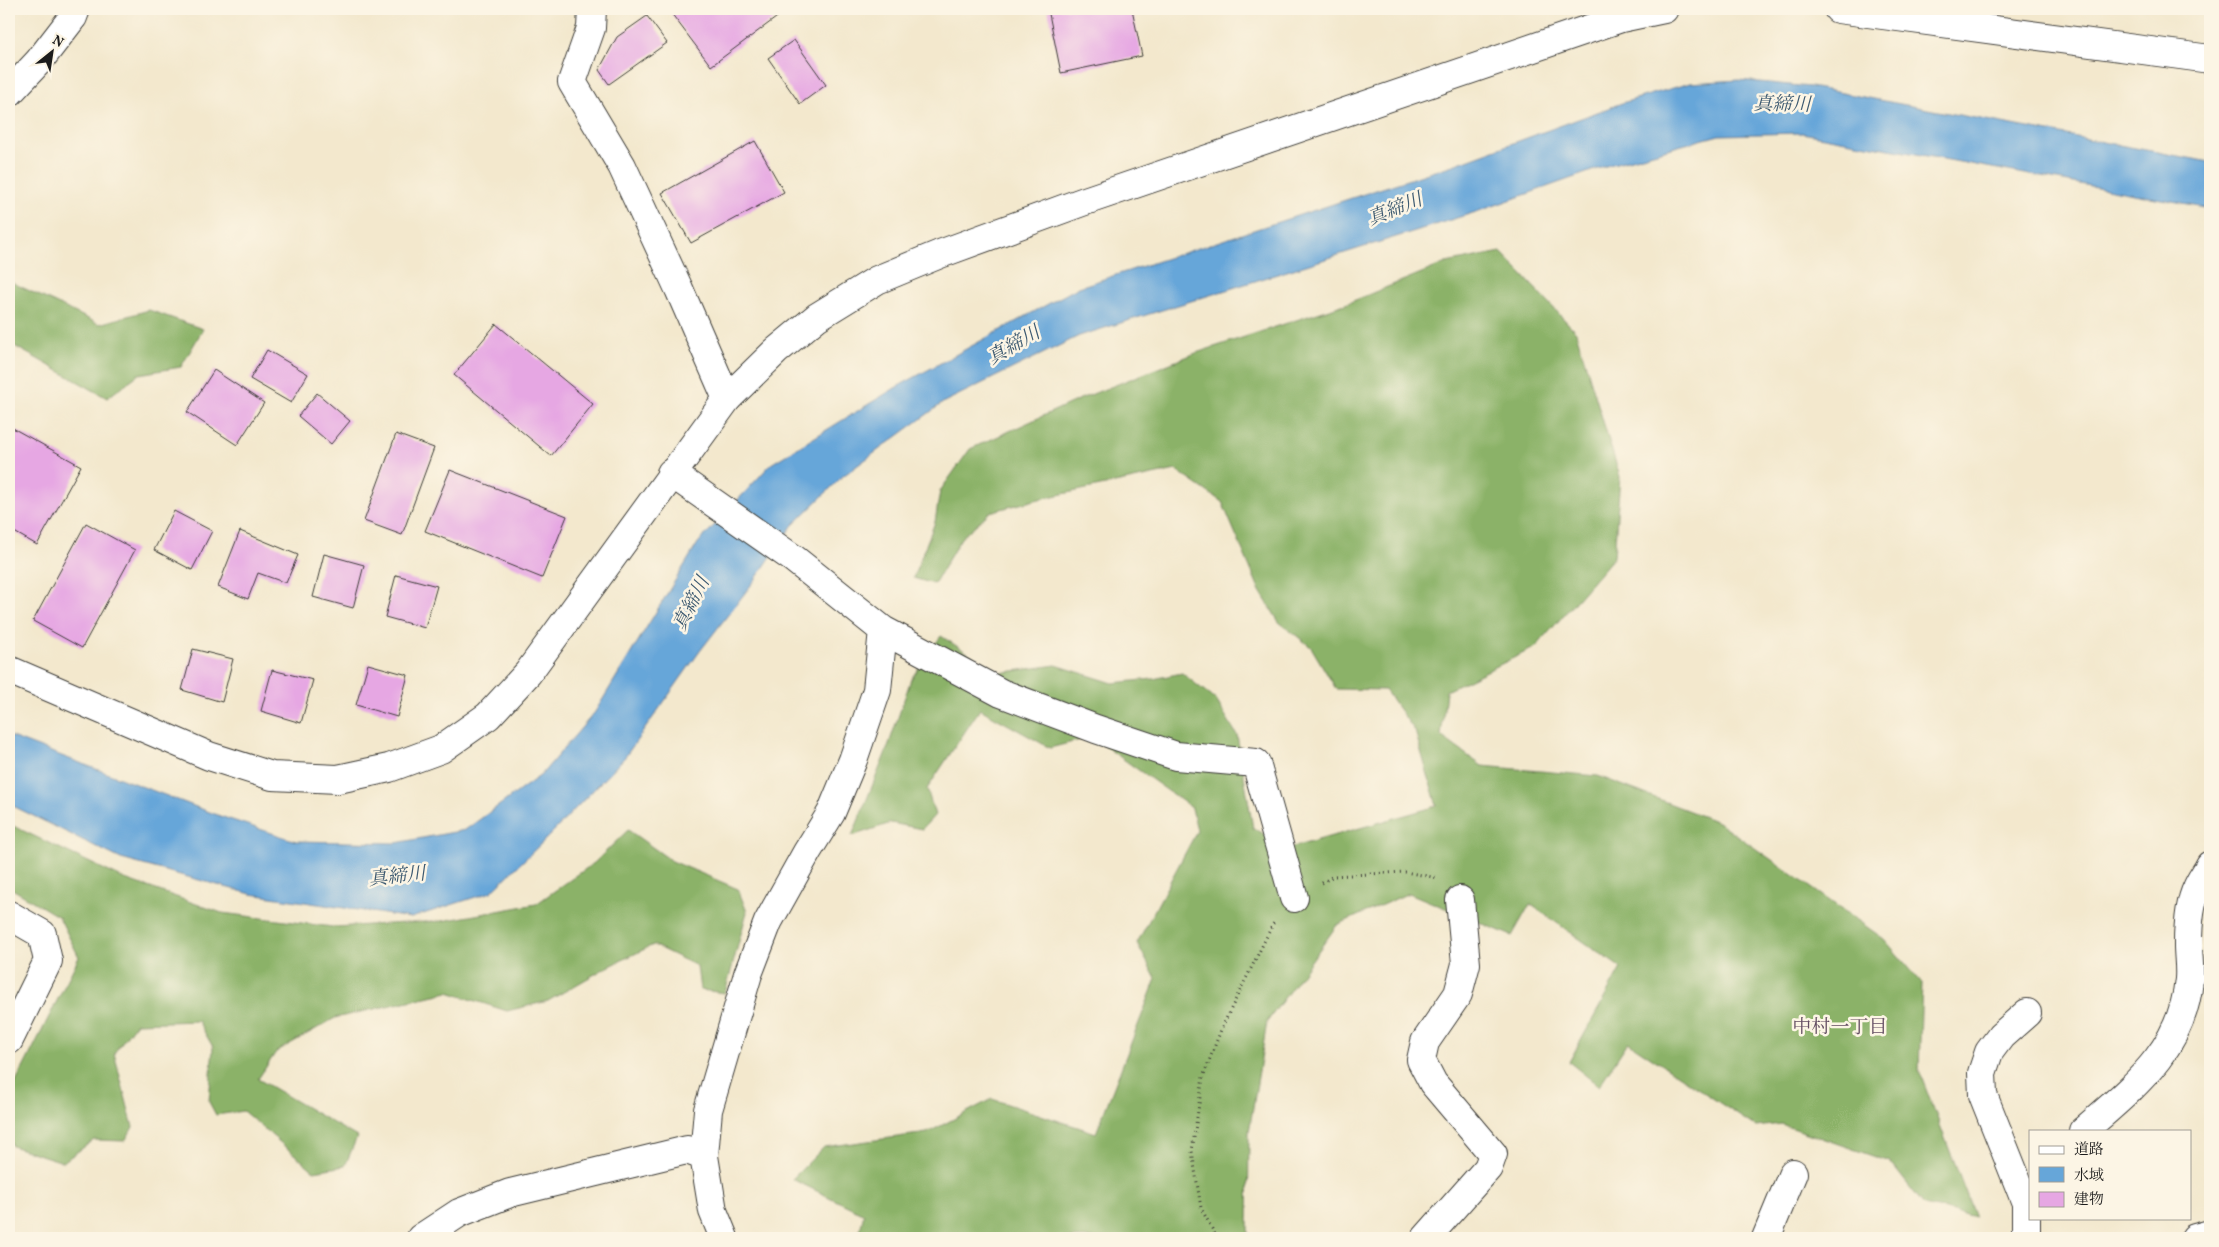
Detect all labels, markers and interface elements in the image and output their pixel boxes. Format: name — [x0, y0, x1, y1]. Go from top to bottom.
north arrow — [28, 28, 78, 78]
text: N — [49, 31, 67, 53]
water label: 真締川 — [1753, 92, 1813, 119]
water label: 真締川 — [1364, 187, 1428, 233]
water label: 真締川 — [983, 319, 1047, 372]
water label: 真締川 — [667, 571, 717, 635]
water label: 真締川 — [367, 861, 429, 893]
district label: 中村一丁目 — [1792, 1015, 1888, 1041]
legend — [2029, 1130, 2192, 1220]
text: 道路 — [2074, 1140, 2104, 1161]
text: 水域 — [2074, 1166, 2104, 1187]
text: 建物 — [2074, 1190, 2104, 1211]

